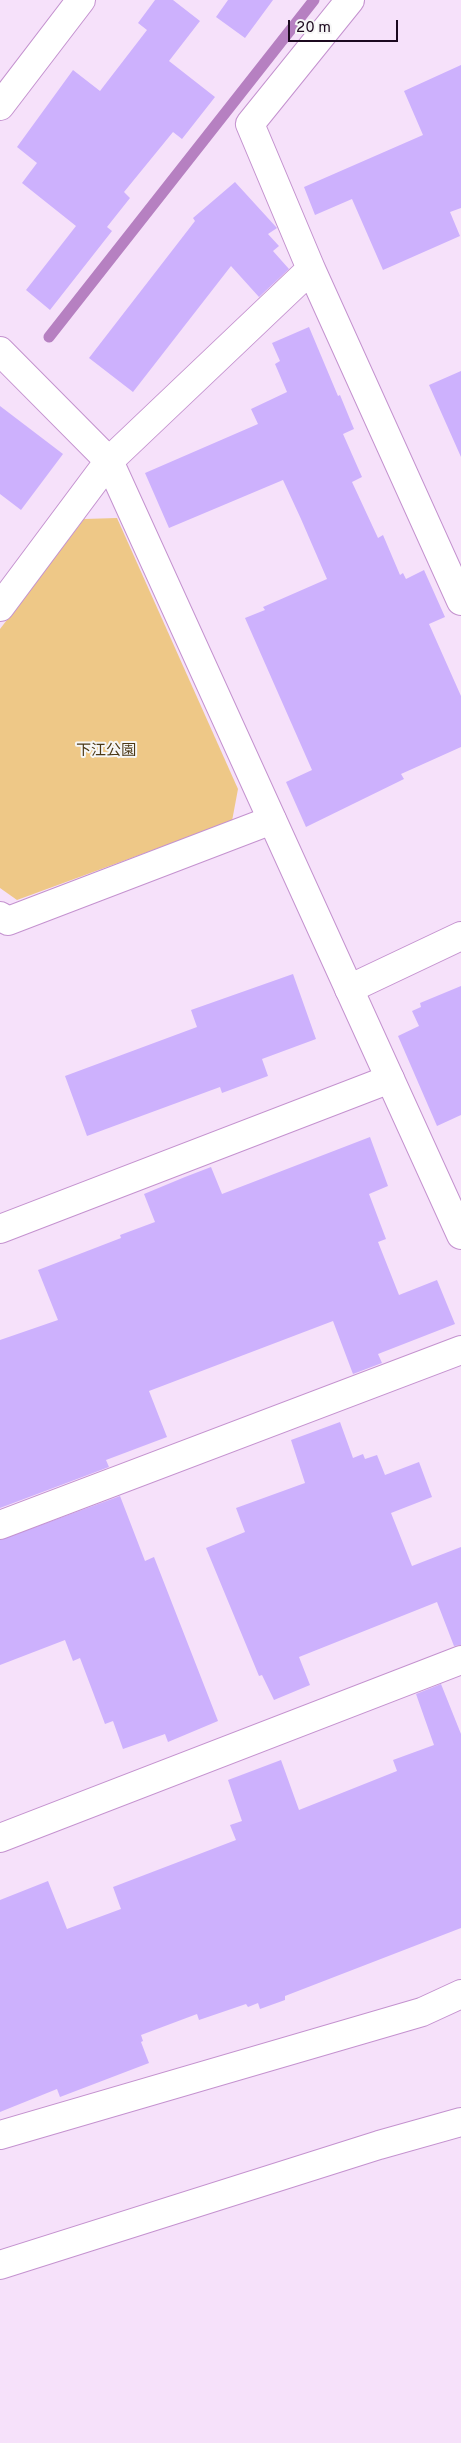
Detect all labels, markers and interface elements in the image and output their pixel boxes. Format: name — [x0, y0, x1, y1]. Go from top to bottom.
scale bar — [291, 10, 401, 42]
text: 20 m — [296, 19, 331, 38]
park label: 下江公園 — [76, 743, 136, 761]

